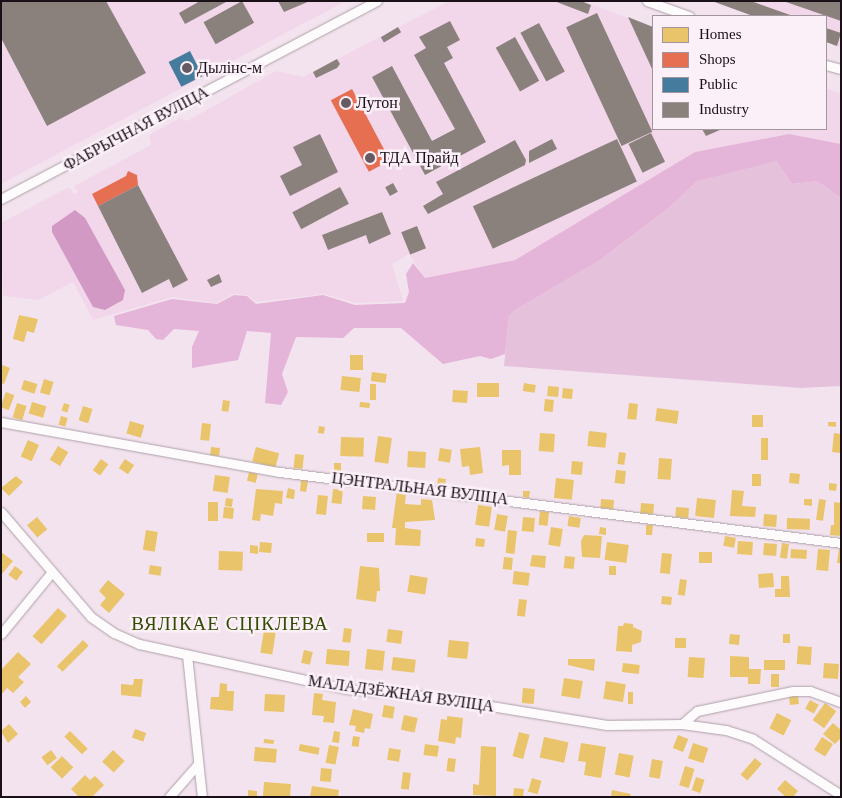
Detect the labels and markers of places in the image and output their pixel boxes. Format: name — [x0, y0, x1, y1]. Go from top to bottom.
place label: Дылінс-м — [197, 58, 262, 78]
marker: Дылінс-м — [181, 62, 193, 74]
place label: Лутон — [356, 93, 398, 113]
marker: Лутон — [340, 97, 352, 109]
place label: ТДА Прайд — [380, 148, 459, 168]
marker: ТДА Прайд — [364, 152, 376, 164]

